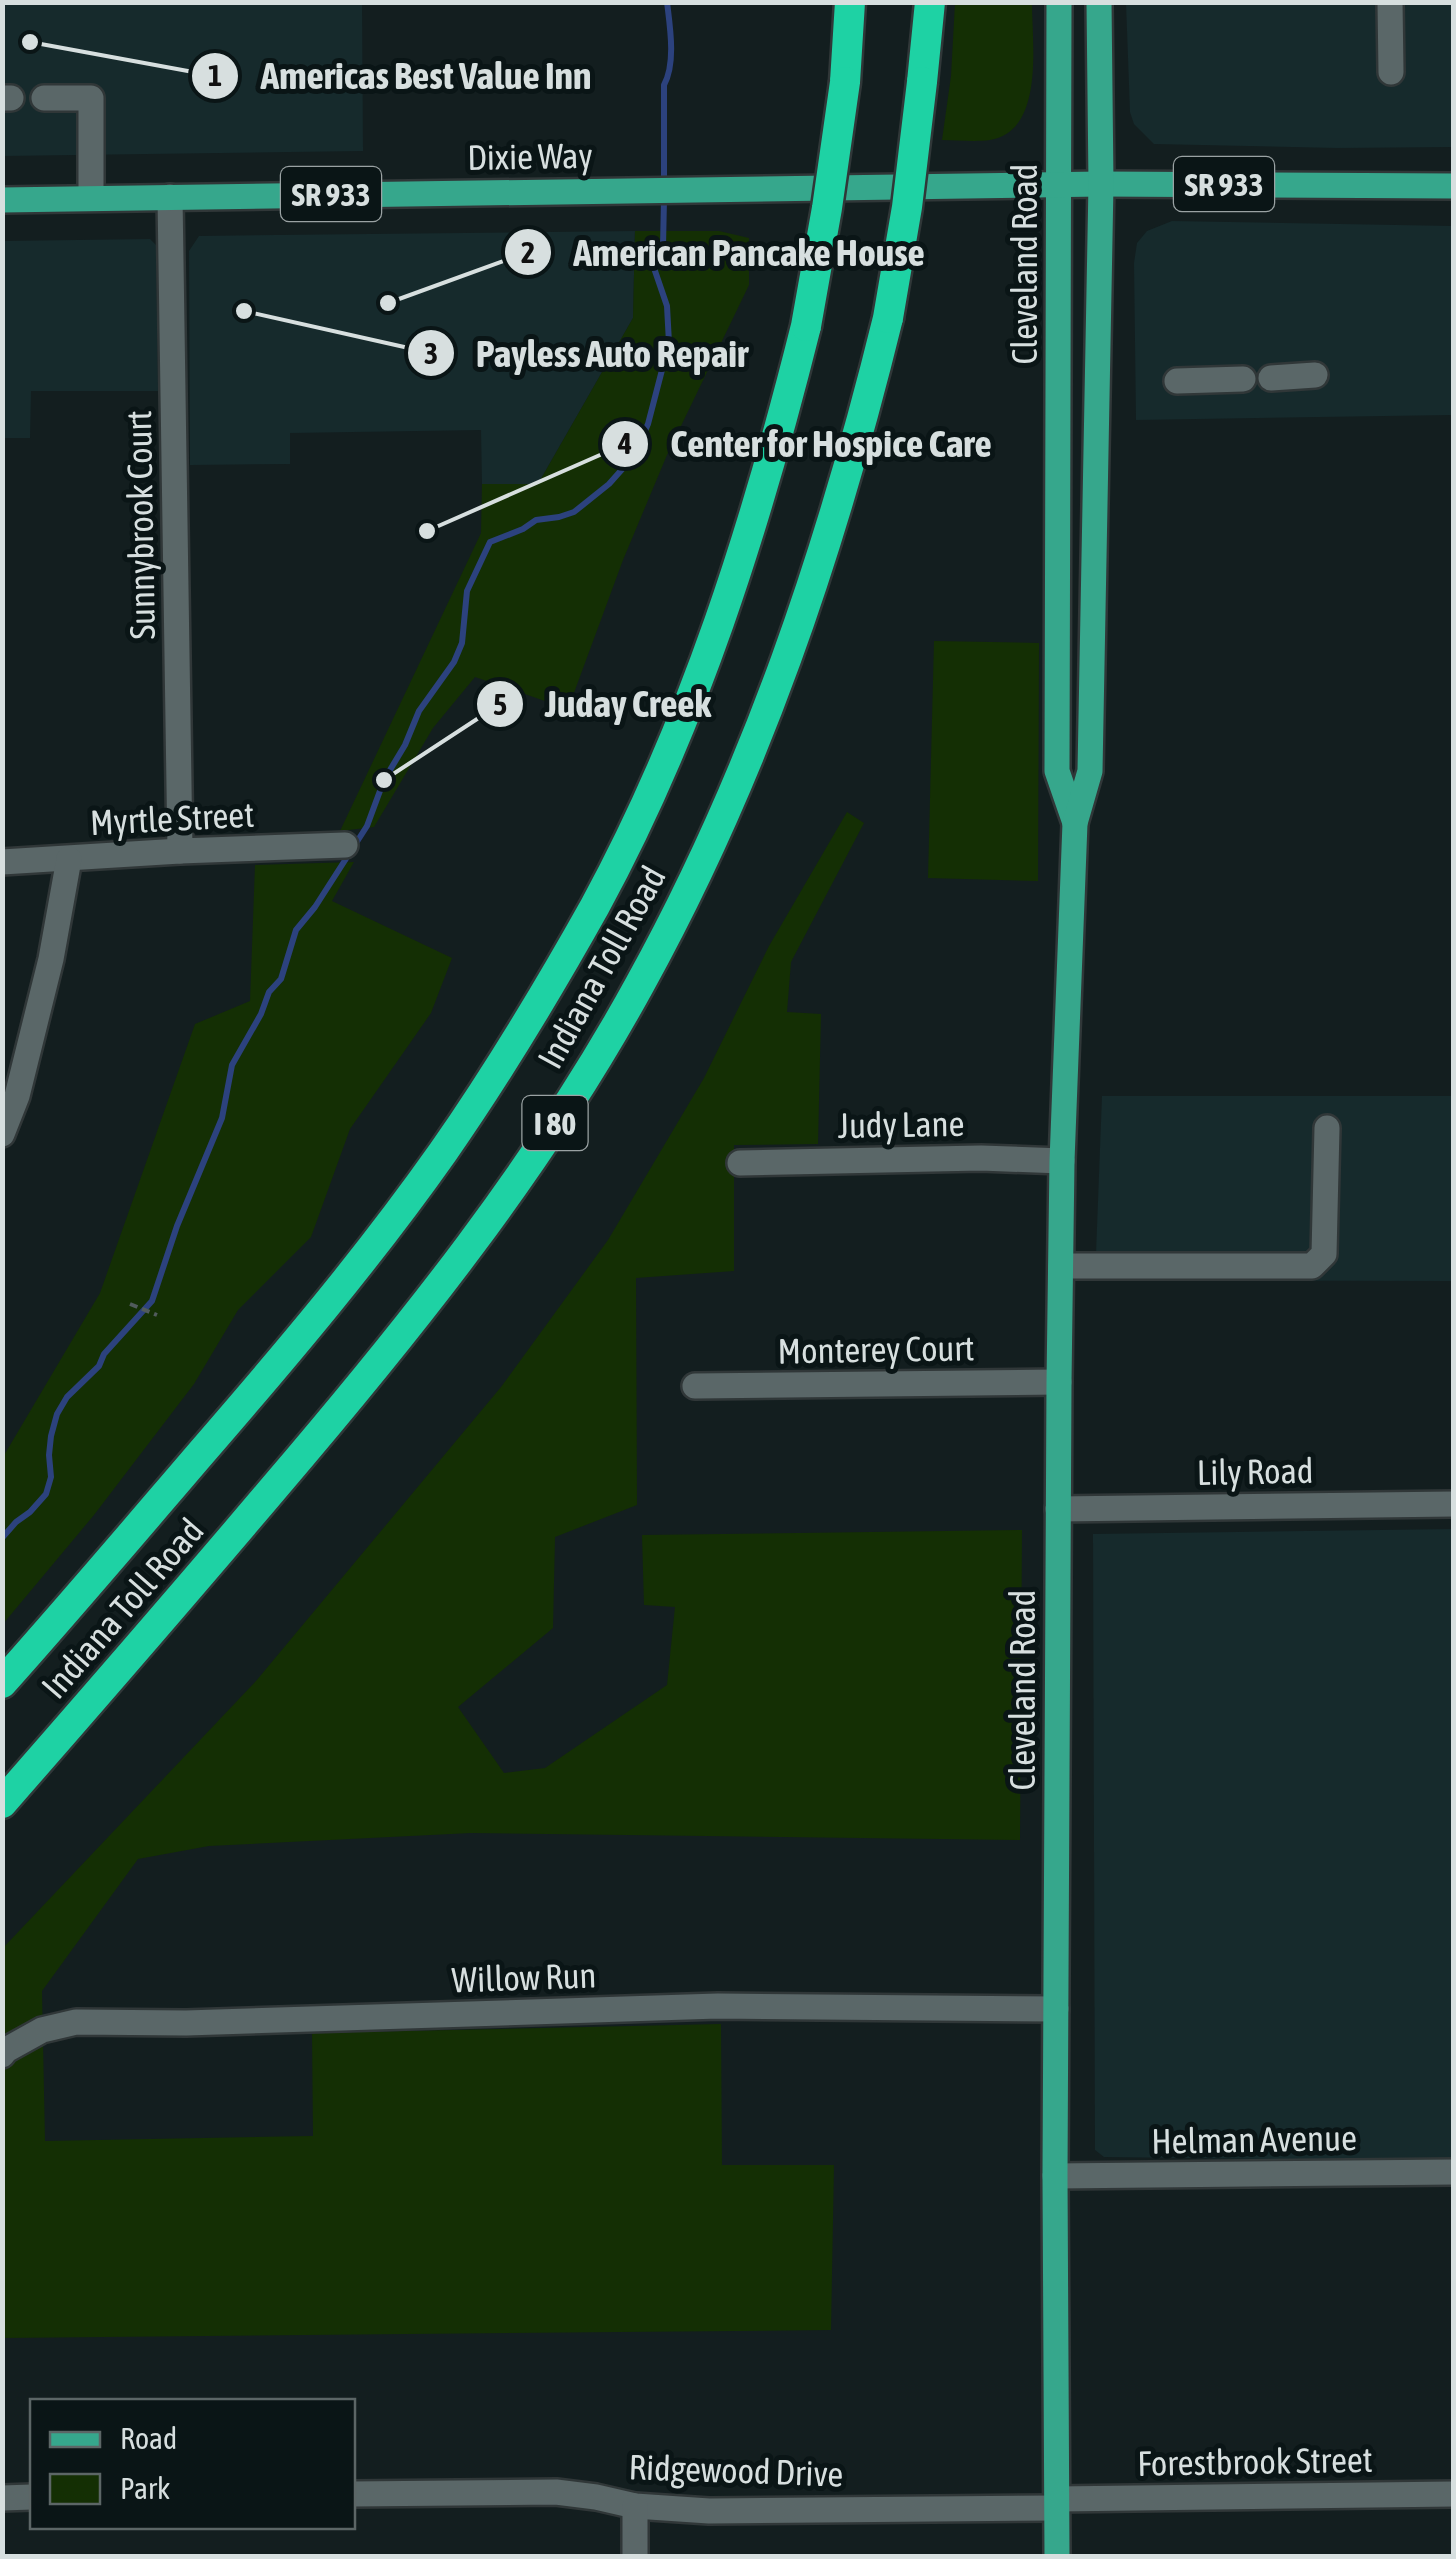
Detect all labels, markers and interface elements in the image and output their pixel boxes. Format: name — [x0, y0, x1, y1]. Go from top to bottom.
callout: Americas Best Value Inn — [190, 42, 611, 110]
text: Americas Best Value Inn — [260, 54, 591, 97]
text: 1 — [208, 58, 222, 92]
street label: Dixie Way — [467, 135, 593, 177]
road number: SR 933 — [1174, 157, 1274, 211]
street label: Cleveland Road — [1004, 164, 1044, 364]
road number: SR 933 — [281, 167, 381, 221]
callout: American Pancake House — [503, 218, 945, 286]
text: American Pancake House — [572, 231, 925, 274]
text: 2 — [521, 235, 535, 269]
callout: Payless Auto Repair — [406, 319, 768, 387]
text: Payless Auto Repair — [476, 332, 749, 375]
text: 3 — [424, 336, 438, 370]
street label: Sunnybrook Court — [118, 410, 162, 640]
callout: Center for Hospice Care — [600, 410, 1012, 478]
text: Center for Hospice Care — [670, 422, 992, 465]
text: 4 — [617, 426, 632, 460]
callout: Juday Creek — [475, 670, 731, 738]
text: Juday Creek — [544, 682, 711, 725]
text: 5 — [493, 687, 507, 721]
street label: Myrtle Street — [89, 794, 255, 842]
street label: Indiana Toll Road — [529, 859, 673, 1075]
road number: I 80 — [522, 1096, 588, 1150]
street label: Judy Lane — [837, 1103, 965, 1145]
street label: Monterey Court — [777, 1327, 975, 1371]
street label: Lily Road — [1196, 1450, 1314, 1492]
street label: Indiana Toll Road — [33, 1510, 211, 1706]
street label: Cleveland Road — [1002, 1590, 1042, 1790]
street label: Willow Run — [451, 1954, 597, 2000]
street label: Helman Avenue — [1151, 2117, 1357, 2161]
legend — [30, 2399, 355, 2529]
text: Road — [120, 2421, 177, 2455]
street label: Forestbrook Street — [1137, 2439, 1373, 2483]
street label: Ridgewood Drive — [628, 2446, 844, 2494]
text: Park — [120, 2471, 170, 2505]

